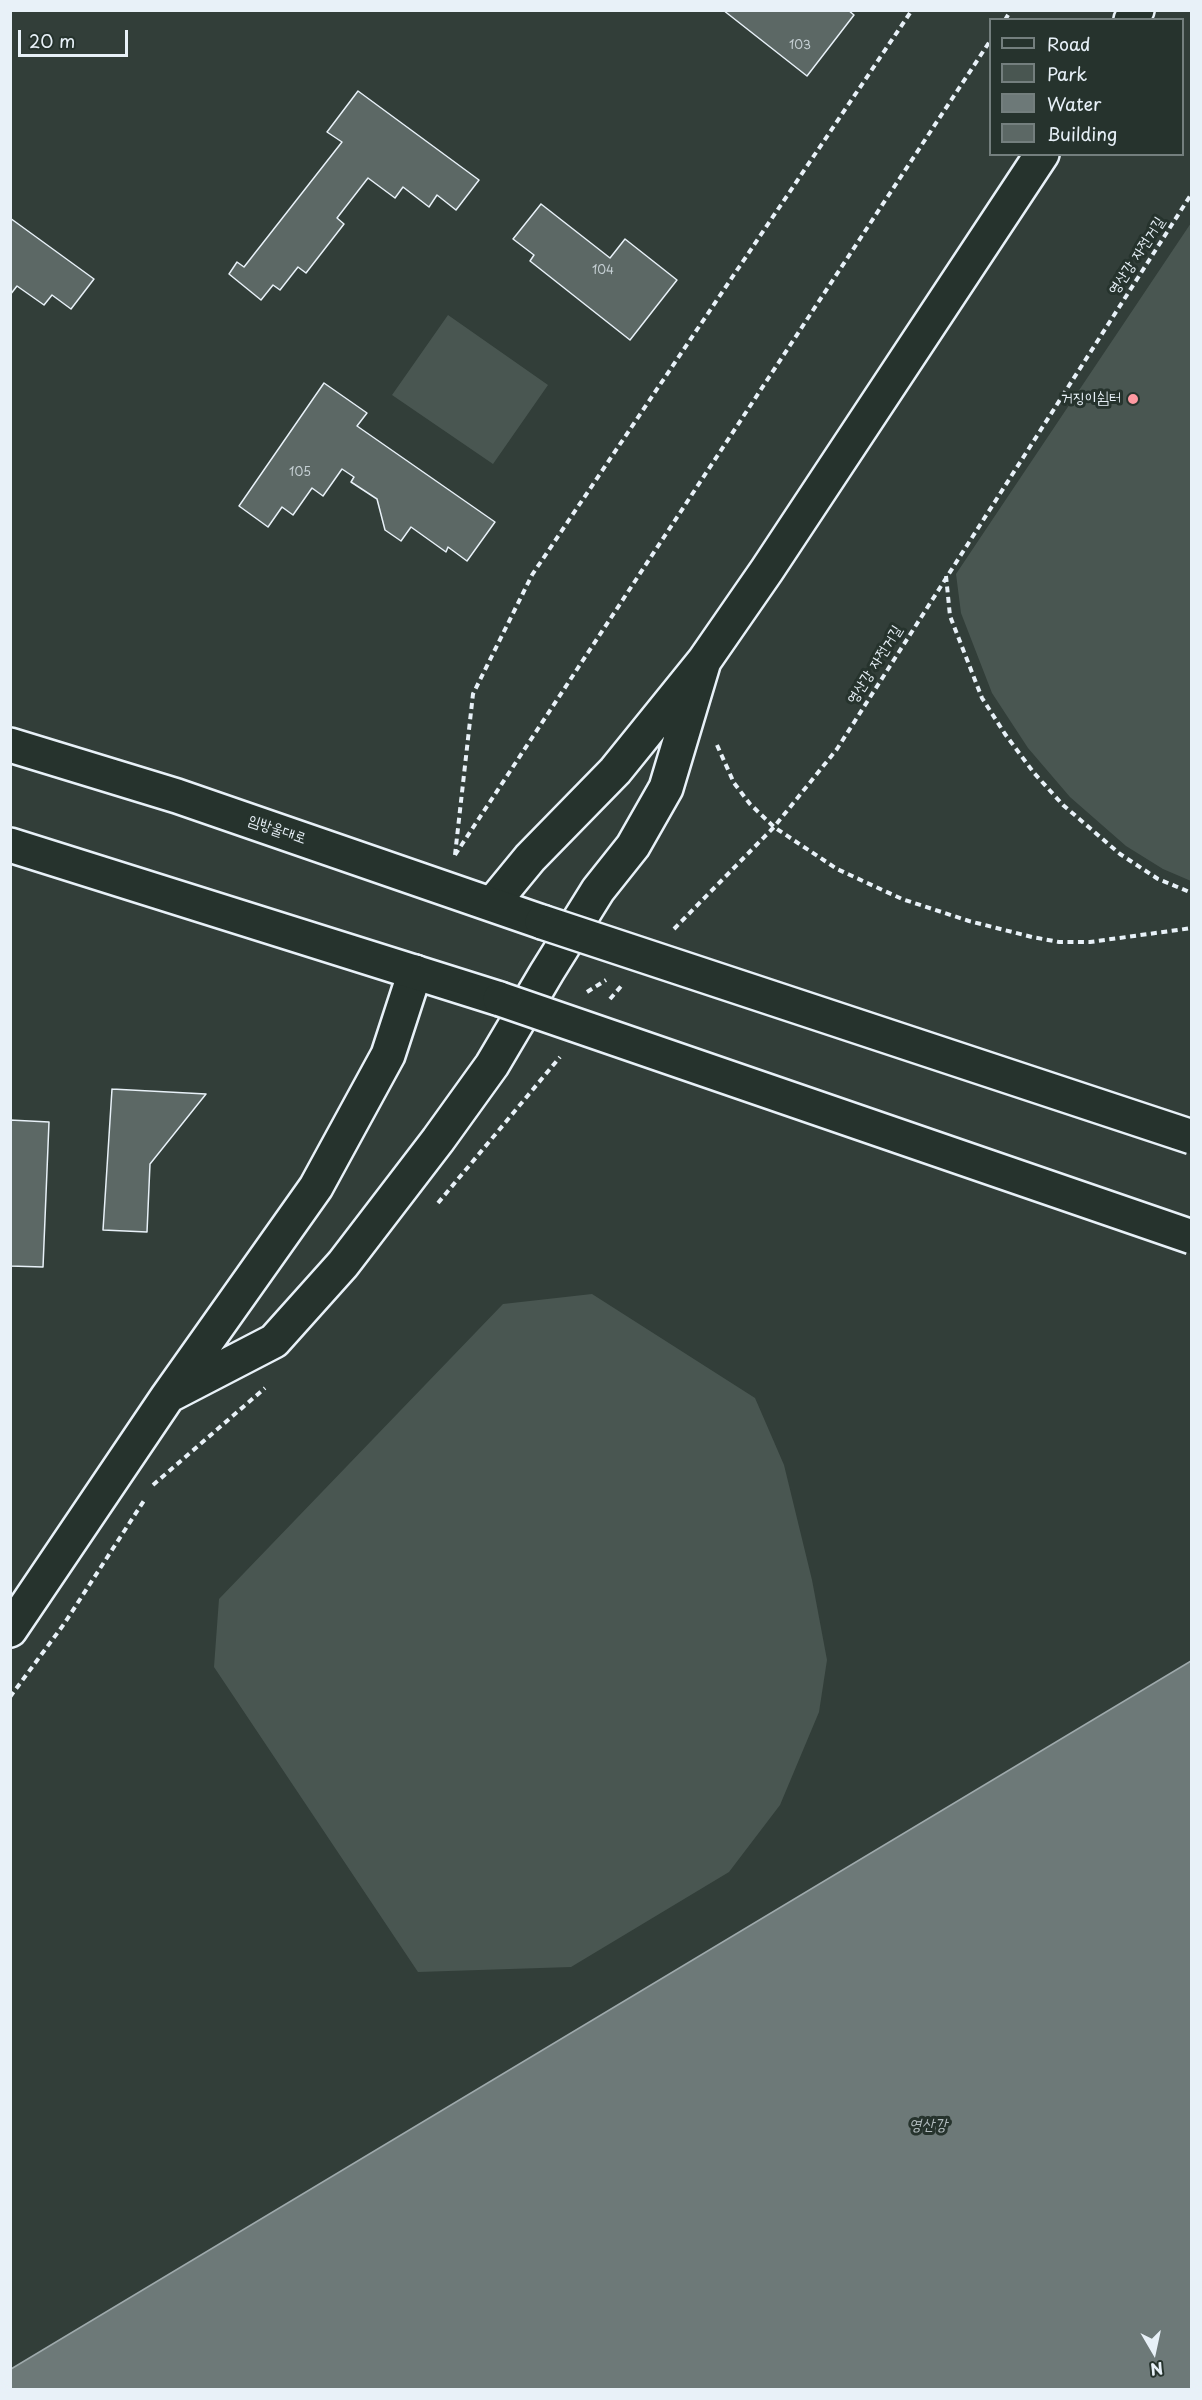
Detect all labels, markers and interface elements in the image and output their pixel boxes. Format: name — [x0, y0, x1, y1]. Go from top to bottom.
scale bar — [21, 18, 130, 56]
legend — [989, 18, 1184, 156]
text: 20 m — [29, 27, 75, 54]
text: Road — [1047, 30, 1091, 57]
house number: 103 — [789, 39, 811, 53]
text: Park — [1047, 60, 1087, 87]
text: Water — [1047, 90, 1101, 117]
text: Building — [1047, 120, 1117, 147]
street label: 영산강 자전거길 — [1105, 214, 1169, 298]
house number: 104 — [592, 264, 614, 278]
place label: 거징이쉼터 — [1061, 390, 1121, 408]
marker: 거징이쉼터 — [1126, 392, 1140, 406]
house number: 105 — [289, 466, 311, 480]
street label: 영산강 자전거길 — [844, 622, 906, 708]
street label: 임방울대로 — [246, 812, 308, 848]
water label: 영산강 — [909, 2116, 947, 2136]
north arrow — [1124, 2322, 1184, 2382]
text: N — [1149, 2357, 1165, 2383]

